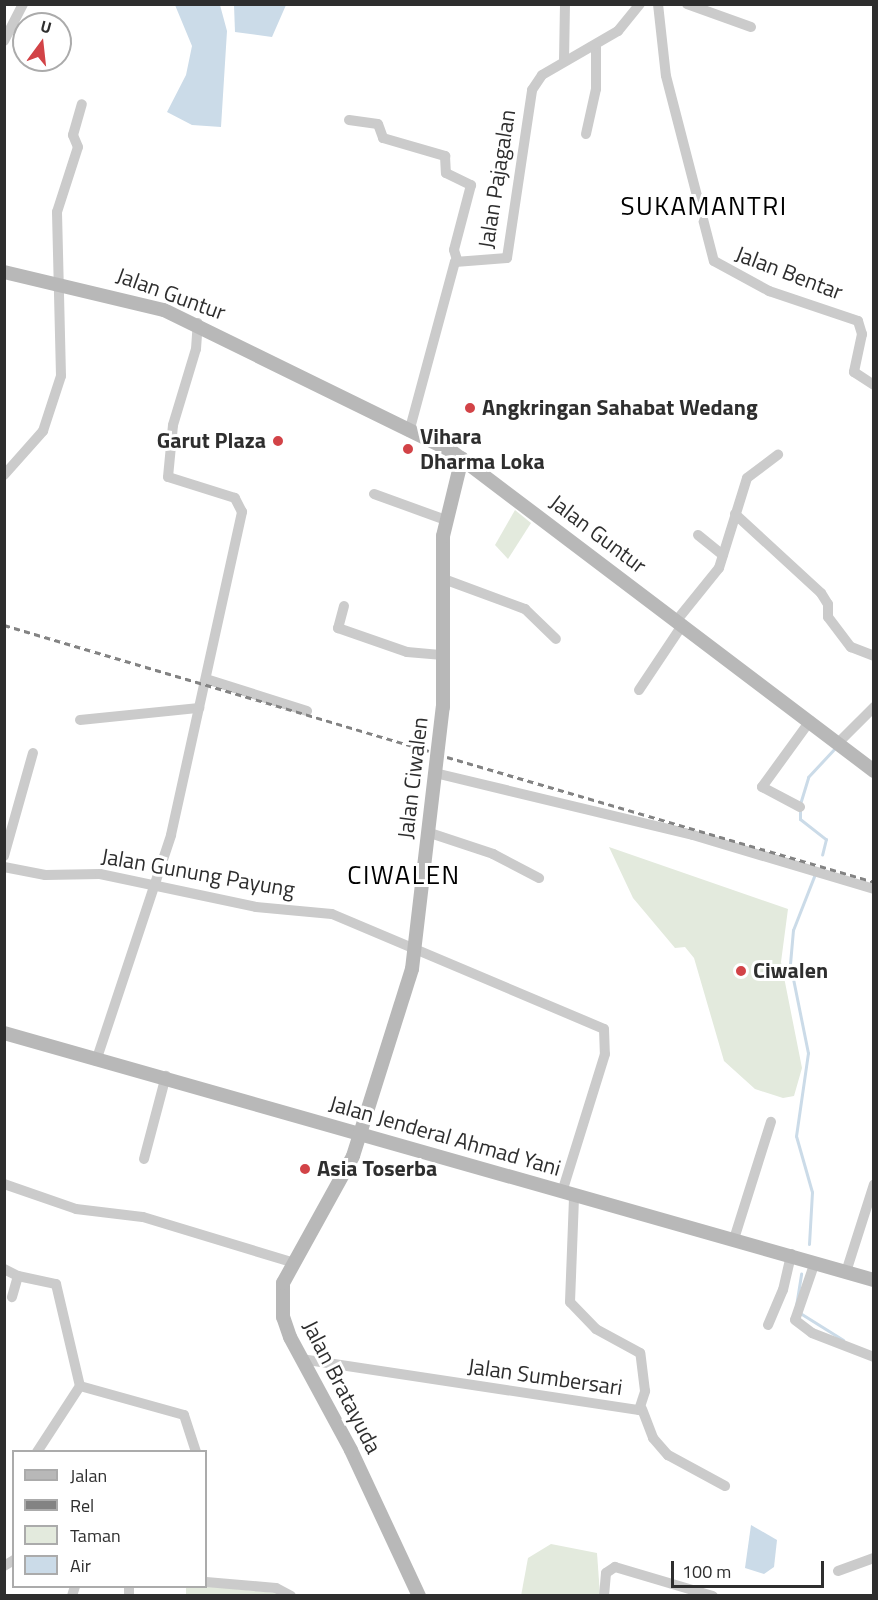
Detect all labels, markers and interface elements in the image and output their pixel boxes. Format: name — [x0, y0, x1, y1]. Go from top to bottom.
north arrow — [12, 12, 72, 72]
text: U — [38, 14, 54, 39]
street label: Jalan Pajagalan — [473, 108, 521, 250]
district label: SUKAMANTRI — [620, 190, 788, 222]
street label: Jalan Bentar — [732, 240, 846, 306]
street label: Jalan Guntur — [113, 262, 229, 326]
place label: Angkringan Sahabat Wedang — [482, 395, 758, 421]
marker: Angkringan Sahabat Wedang — [463, 401, 477, 415]
place label: Vihara Dharma Loka — [420, 423, 545, 475]
place label: Garut Plaza — [157, 428, 266, 454]
marker: Garut Plaza — [271, 434, 285, 448]
marker: Vihara Dharma Loka — [401, 442, 415, 456]
street label: Jalan Guntur — [544, 489, 652, 579]
street label: Jalan Ciwalen — [392, 716, 434, 840]
street label: Jalan Gunung Payung — [99, 843, 297, 903]
district label: CIWALEN — [347, 859, 461, 891]
place label: Ciwalen — [753, 958, 828, 984]
marker: Ciwalen — [734, 964, 748, 978]
street label: Jalan Jenderal Ahmad Yani — [326, 1090, 564, 1182]
place label: Asia Toserba — [317, 1156, 437, 1182]
marker: Asia Toserba — [298, 1162, 312, 1176]
street label: Jalan Bratayuda — [297, 1316, 387, 1458]
street label: Jalan Sumbersari — [466, 1353, 624, 1401]
legend — [12, 1450, 207, 1588]
text: Jalan — [70, 1462, 107, 1489]
text: Rel — [70, 1492, 94, 1519]
text: Taman — [70, 1522, 121, 1549]
scale bar — [674, 1549, 827, 1587]
text: Air — [70, 1552, 91, 1579]
text: 100 m — [682, 1558, 731, 1585]

